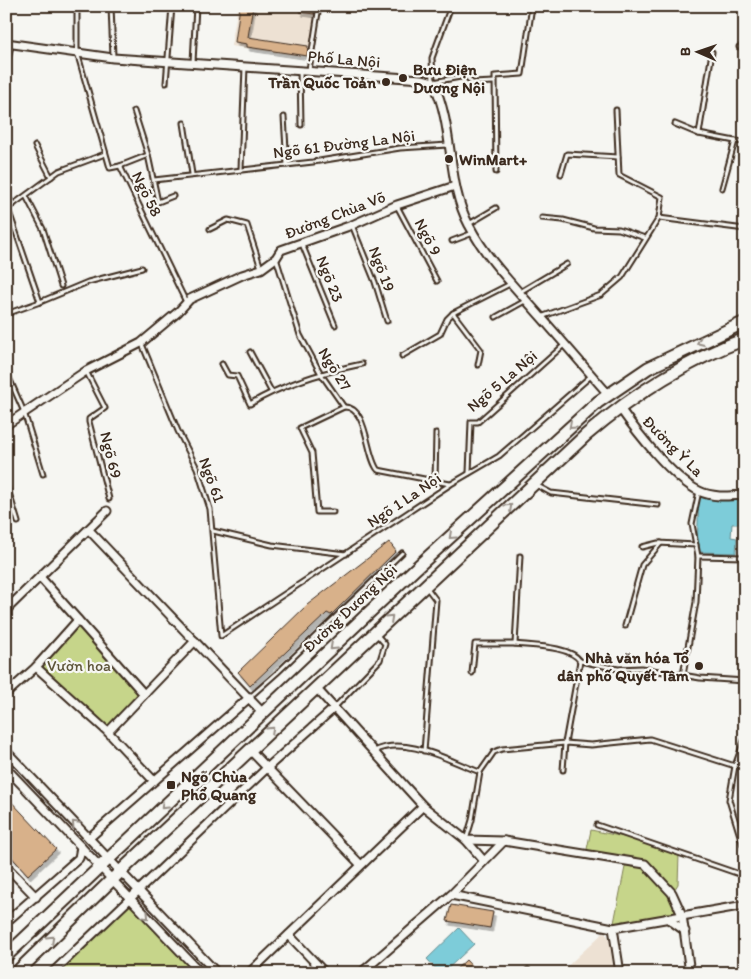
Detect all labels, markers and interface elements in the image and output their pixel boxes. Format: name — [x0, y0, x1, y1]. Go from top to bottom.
north arrow — [674, 28, 724, 78]
street label: Phố La Nội — [307, 46, 381, 72]
text: B — [677, 47, 694, 56]
place label: Bưu Điện Dương Nội — [413, 60, 485, 98]
marker: Bưu Điện Dương Nội — [397, 72, 409, 84]
place label: Trần Quốc Toản — [267, 73, 377, 92]
marker: Trần Quốc Toản — [380, 76, 392, 88]
street label: Ngõ 61 Đường La Nội — [272, 126, 416, 162]
place label: WinMart+ — [459, 150, 528, 169]
marker: WinMart+ — [443, 153, 455, 165]
street label: Ngõ 58 — [128, 168, 166, 220]
street label: Đường Chùa Võ — [282, 187, 388, 243]
street label: Ngõ 9 — [410, 215, 446, 259]
street label: Ngõ 19 — [365, 244, 399, 294]
street label: Ngõ 23 — [312, 253, 348, 305]
one-way arrow — [696, 336, 705, 347]
street label: Ngõ 27 — [314, 344, 356, 394]
street label: Ngõ 5 La Nội — [463, 346, 541, 416]
street label: Đường Ỷ La — [639, 412, 708, 481]
one-way arrow — [568, 420, 577, 429]
street label: Ngõ 69 — [96, 430, 126, 480]
street label: Ngõ 61 — [195, 455, 229, 506]
street label: Ngõ 1 La Nội — [363, 468, 445, 532]
one-way arrow — [503, 504, 512, 513]
one-way arrow — [448, 530, 457, 539]
street label: Đường Dương Nội — [299, 560, 401, 656]
one-way arrow — [384, 615, 393, 624]
one-way arrow — [329, 641, 338, 650]
place label: Nhà văn hóa Tổ dân phố Quyết Tâm — [557, 648, 690, 686]
park label: Vườn hoa — [47, 656, 111, 675]
marker: Nhà văn hóa Tổ dân phố Quyết Tâm — [693, 660, 705, 672]
one-way arrow — [266, 727, 275, 736]
place label: Ngõ Chùa Phổ Quang — [181, 767, 257, 805]
marker: Ngõ Chùa Phổ Quang — [165, 779, 177, 791]
one-way arrow — [160, 800, 169, 809]
one-way arrow — [72, 821, 81, 830]
one-way arrow — [140, 910, 149, 919]
one-way arrow — [45, 936, 54, 945]

